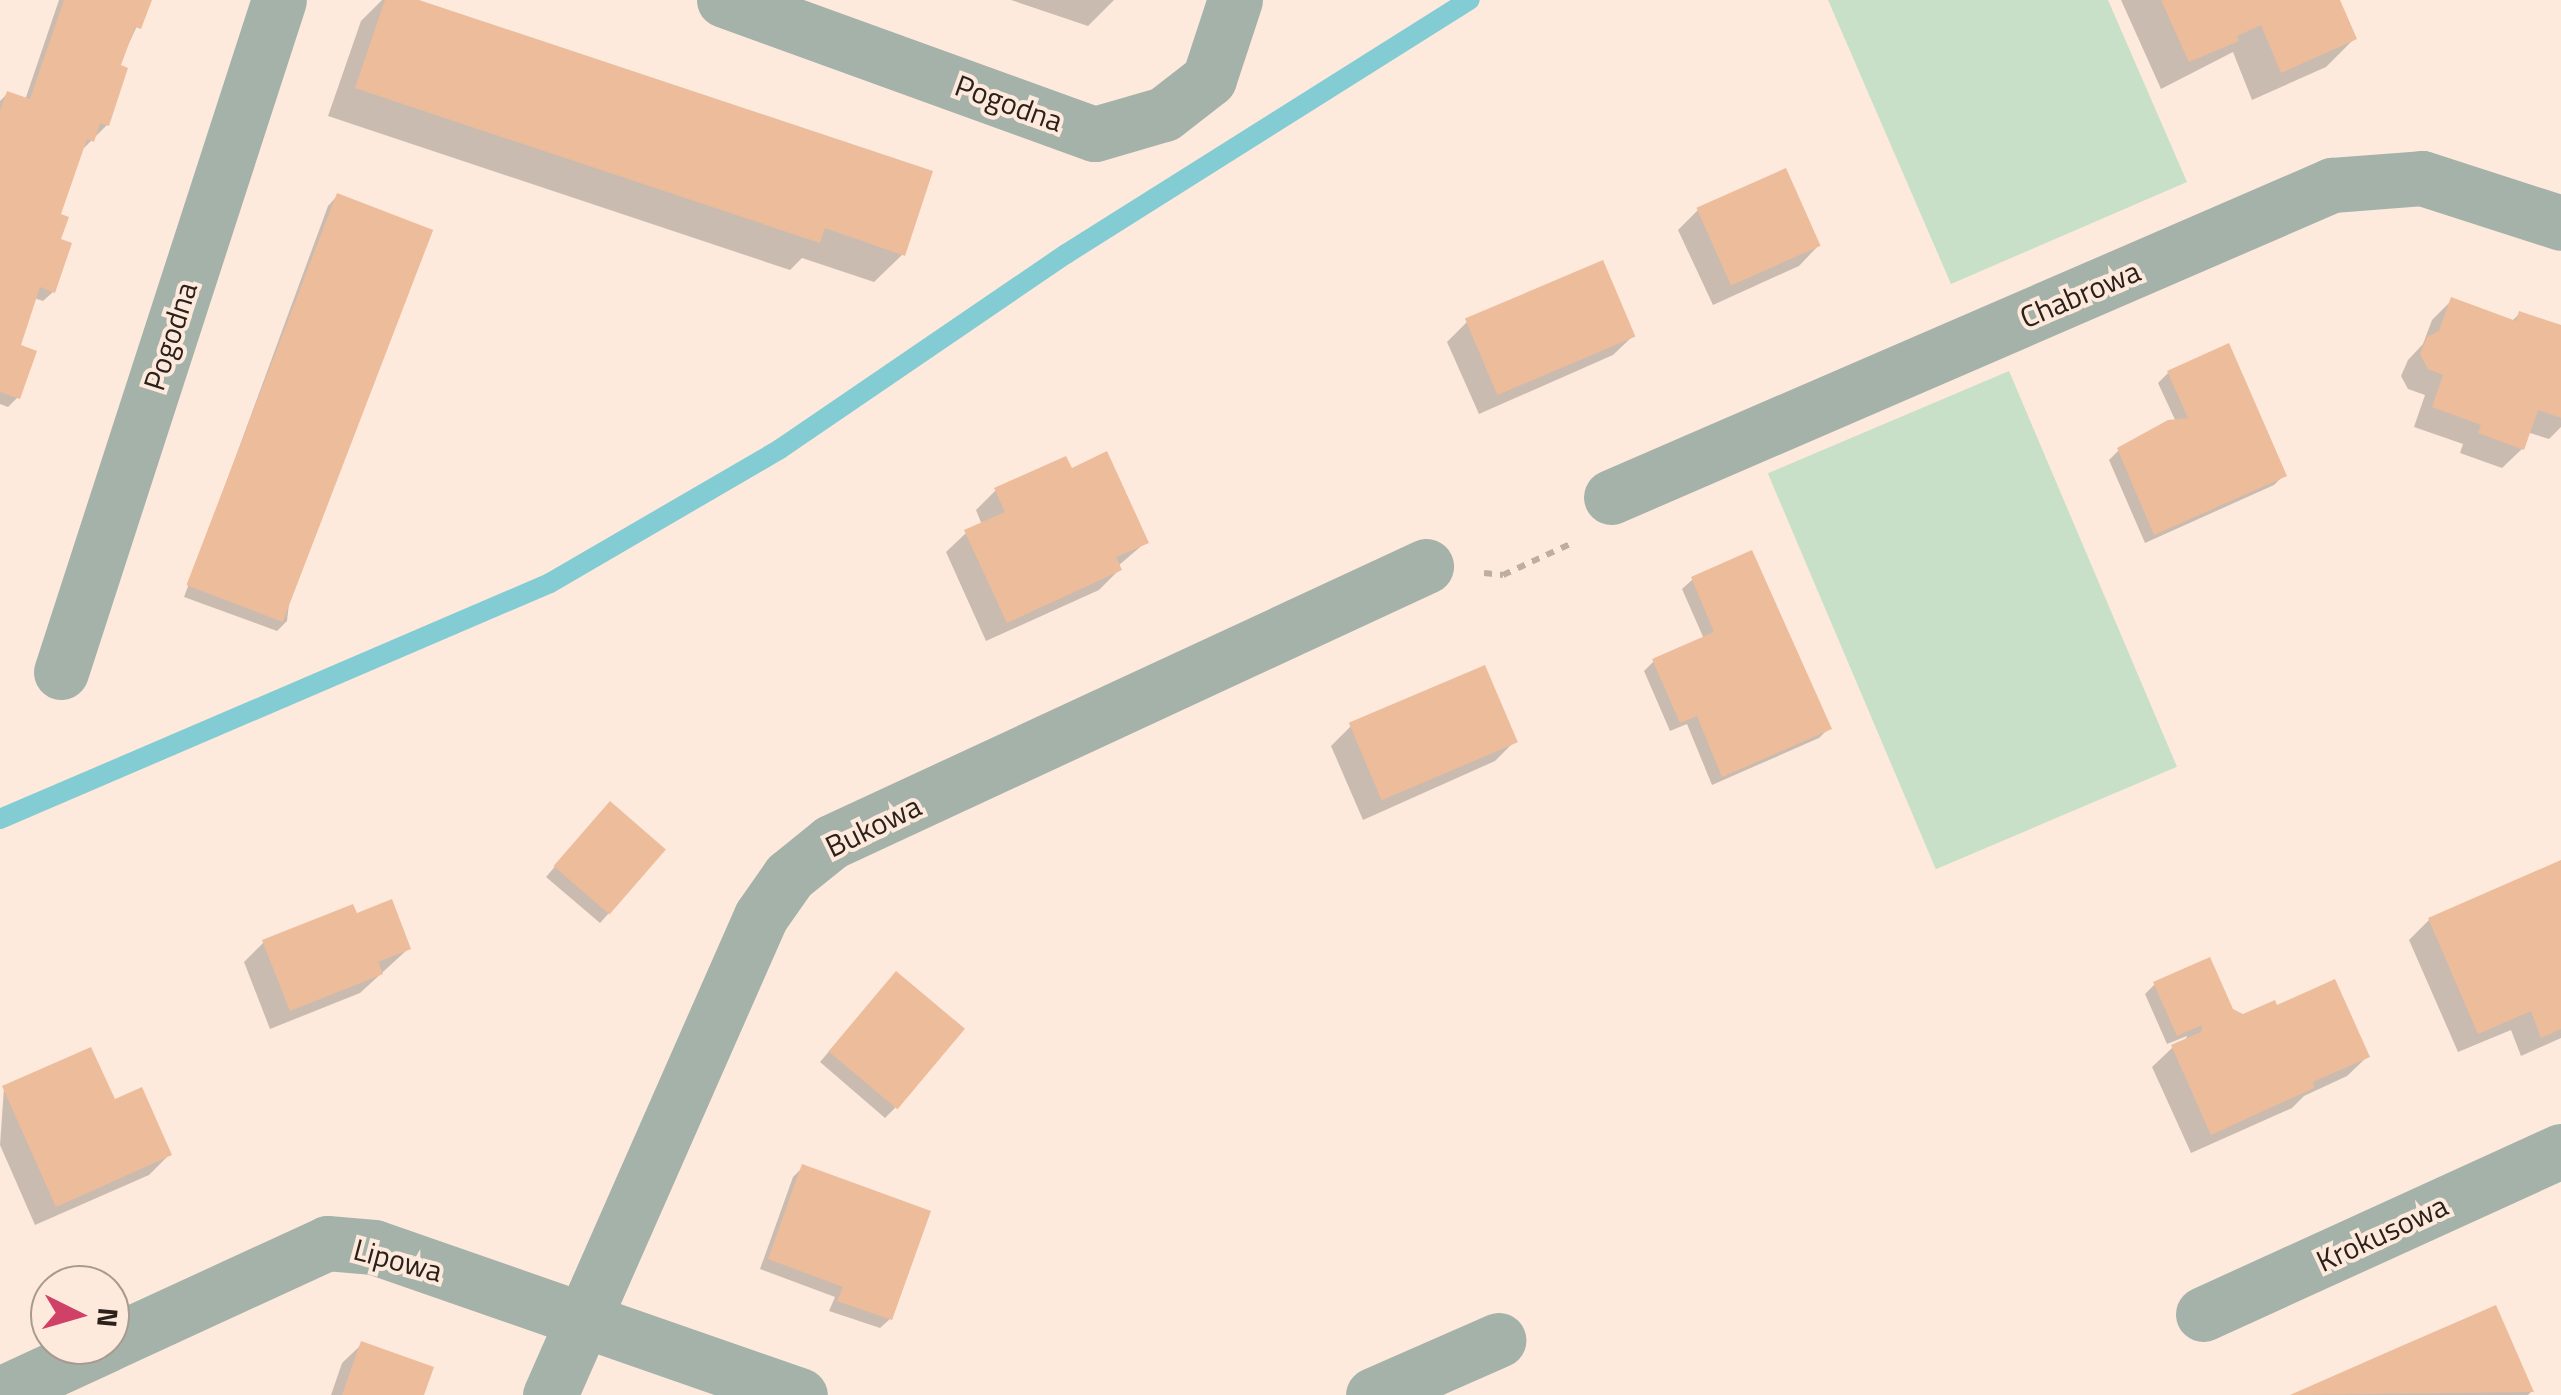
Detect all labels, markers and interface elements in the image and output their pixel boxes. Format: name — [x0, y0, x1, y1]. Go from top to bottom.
street label: Pogodna — [950, 67, 1068, 139]
street label: Chabrowa — [2015, 253, 2145, 335]
street label: Pogodna — [136, 277, 204, 395]
street label: Bukowa — [819, 788, 927, 864]
street label: Krokusowa — [2311, 1187, 2453, 1279]
street label: Lipowa — [350, 1231, 446, 1289]
north arrow — [30, 1265, 130, 1365]
text: N — [86, 1306, 131, 1329]

